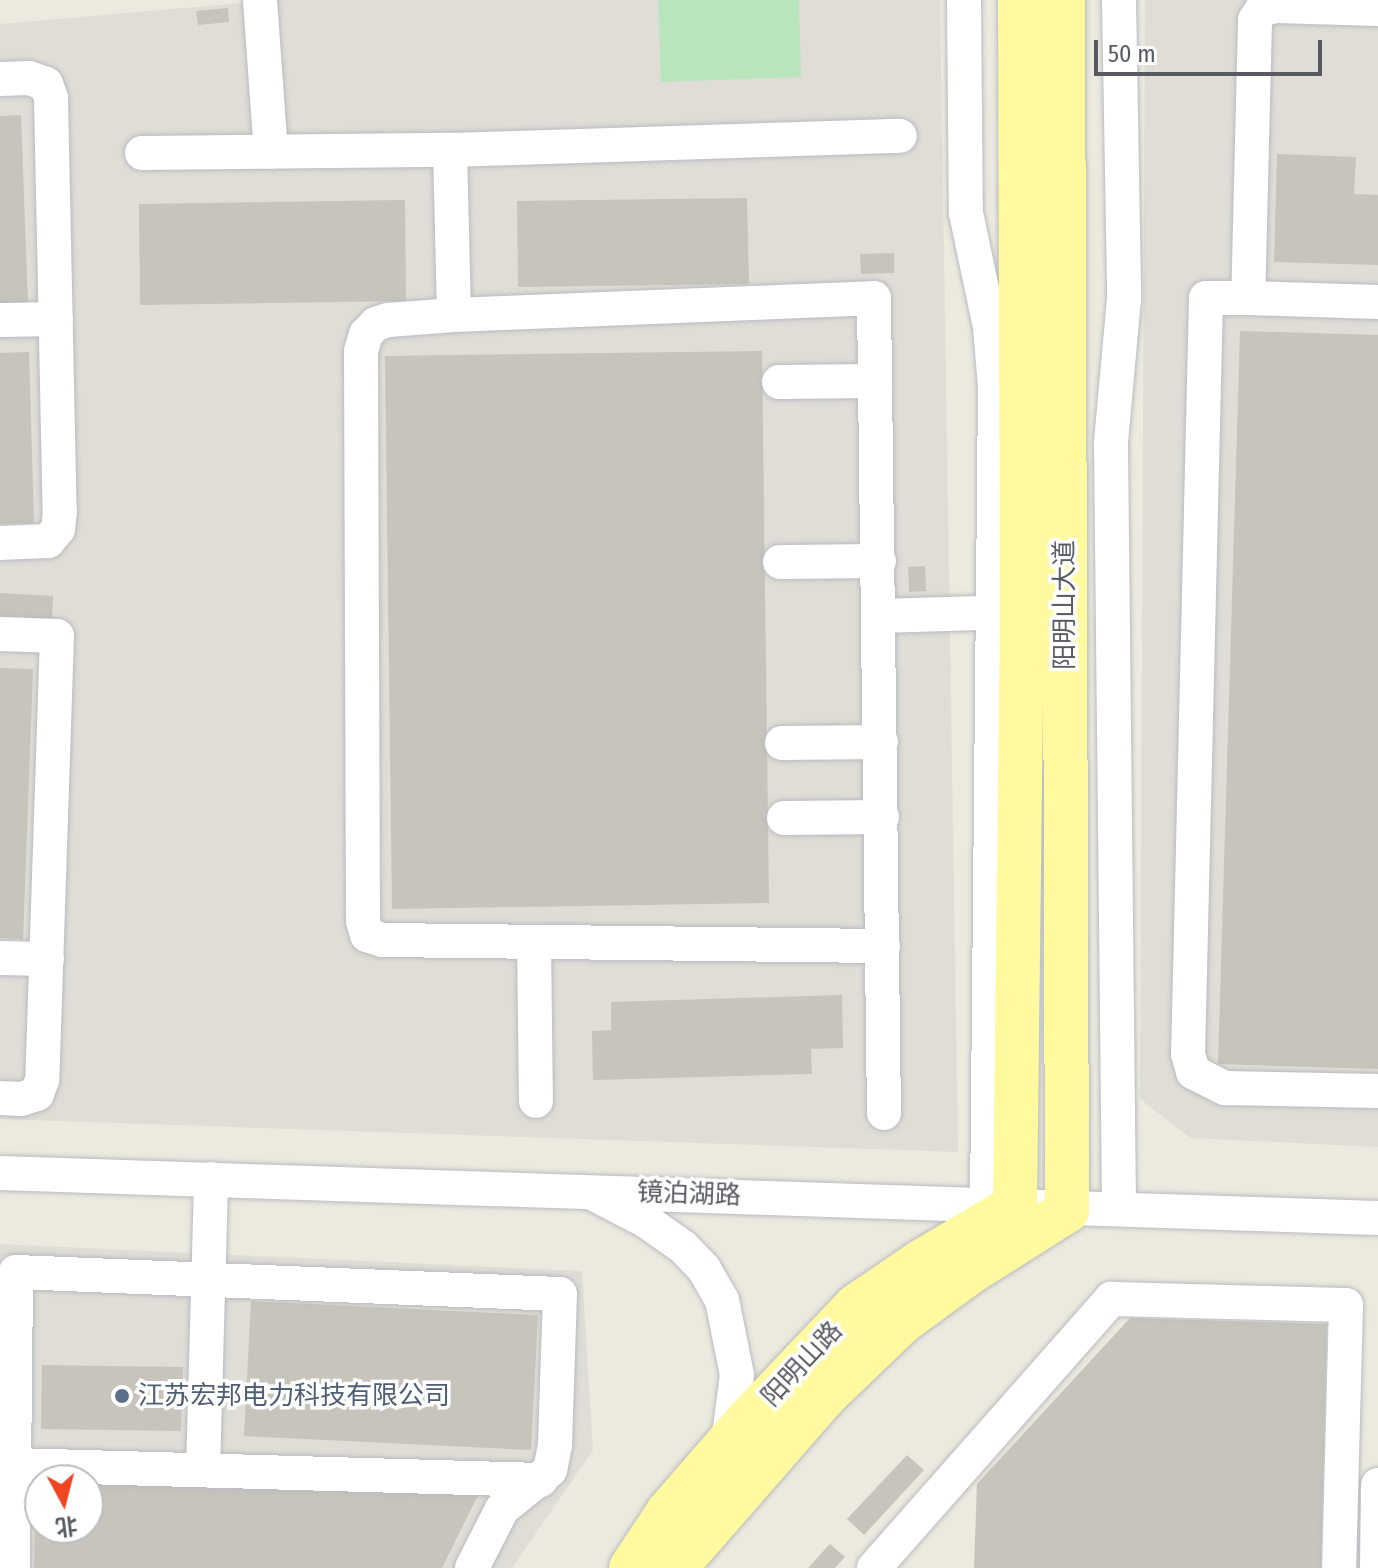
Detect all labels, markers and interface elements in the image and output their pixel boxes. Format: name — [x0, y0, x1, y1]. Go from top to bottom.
scale bar — [1098, 24, 1326, 74]
text: 50 m — [1108, 40, 1156, 68]
street label: 阳明山大道 — [1049, 540, 1081, 670]
street label: 镜泊湖路 — [636, 1177, 742, 1211]
street label: 阳明山路 — [755, 1315, 849, 1413]
place label: 江苏宏邦电力科技有限公司 — [138, 1380, 450, 1412]
marker: 江苏宏邦电力科技有限公司 — [113, 1387, 131, 1405]
north arrow — [24, 1464, 104, 1544]
text: 北 — [54, 1512, 79, 1541]

